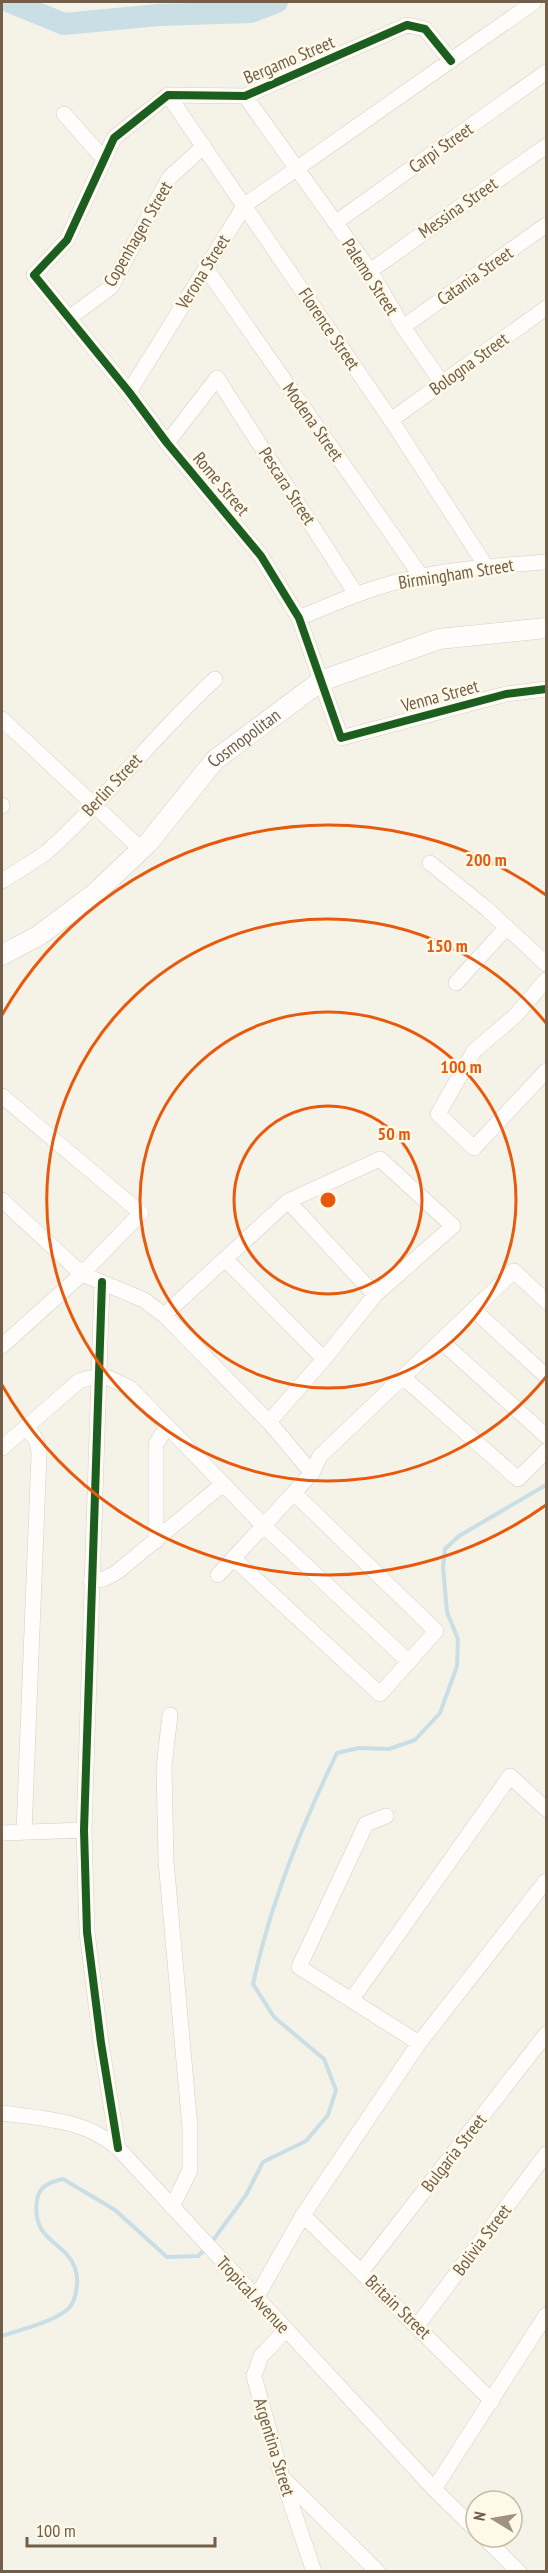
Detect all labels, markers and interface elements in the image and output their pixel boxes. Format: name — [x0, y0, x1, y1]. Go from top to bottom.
street label: Bergamo Street — [240, 30, 338, 89]
street label: Carpi Street — [404, 117, 477, 178]
street label: Messina Street — [414, 172, 502, 243]
street label: Copenhagen Street — [98, 177, 177, 291]
street label: Verona Street — [170, 230, 235, 314]
street label: Palemo Street — [337, 234, 404, 320]
street label: Catania Street — [432, 241, 517, 310]
street label: Florence Street — [294, 283, 365, 374]
street label: Bologna Street — [425, 327, 513, 400]
street label: Modena Street — [278, 378, 349, 465]
street label: Pescara Street — [254, 443, 321, 529]
street label: Rome Street — [188, 447, 255, 520]
street label: Birmingham Street — [397, 553, 515, 594]
street label: Venna Street — [398, 674, 481, 717]
street label: Cosmopolitan — [202, 703, 285, 772]
street label: Berlin Street — [77, 748, 147, 821]
text: 200 m — [465, 848, 507, 871]
text: 150 m — [426, 934, 468, 957]
text: 100 m — [440, 1055, 482, 1078]
text: 50 m — [378, 1122, 410, 1145]
centre of rings — [318, 1190, 338, 1210]
street label: Bulgaria Street — [416, 2109, 491, 2196]
street label: Bolivia Street — [447, 2199, 516, 2280]
street label: Tropical Avenue — [212, 2251, 295, 2338]
street label: Britain Street — [361, 2270, 436, 2344]
street label: Argentina Street — [249, 2395, 300, 2499]
north arrow — [464, 2489, 524, 2549]
scale bar — [27, 2510, 214, 2548]
text: N — [469, 2510, 490, 2522]
text: 100 m — [36, 2519, 76, 2542]

